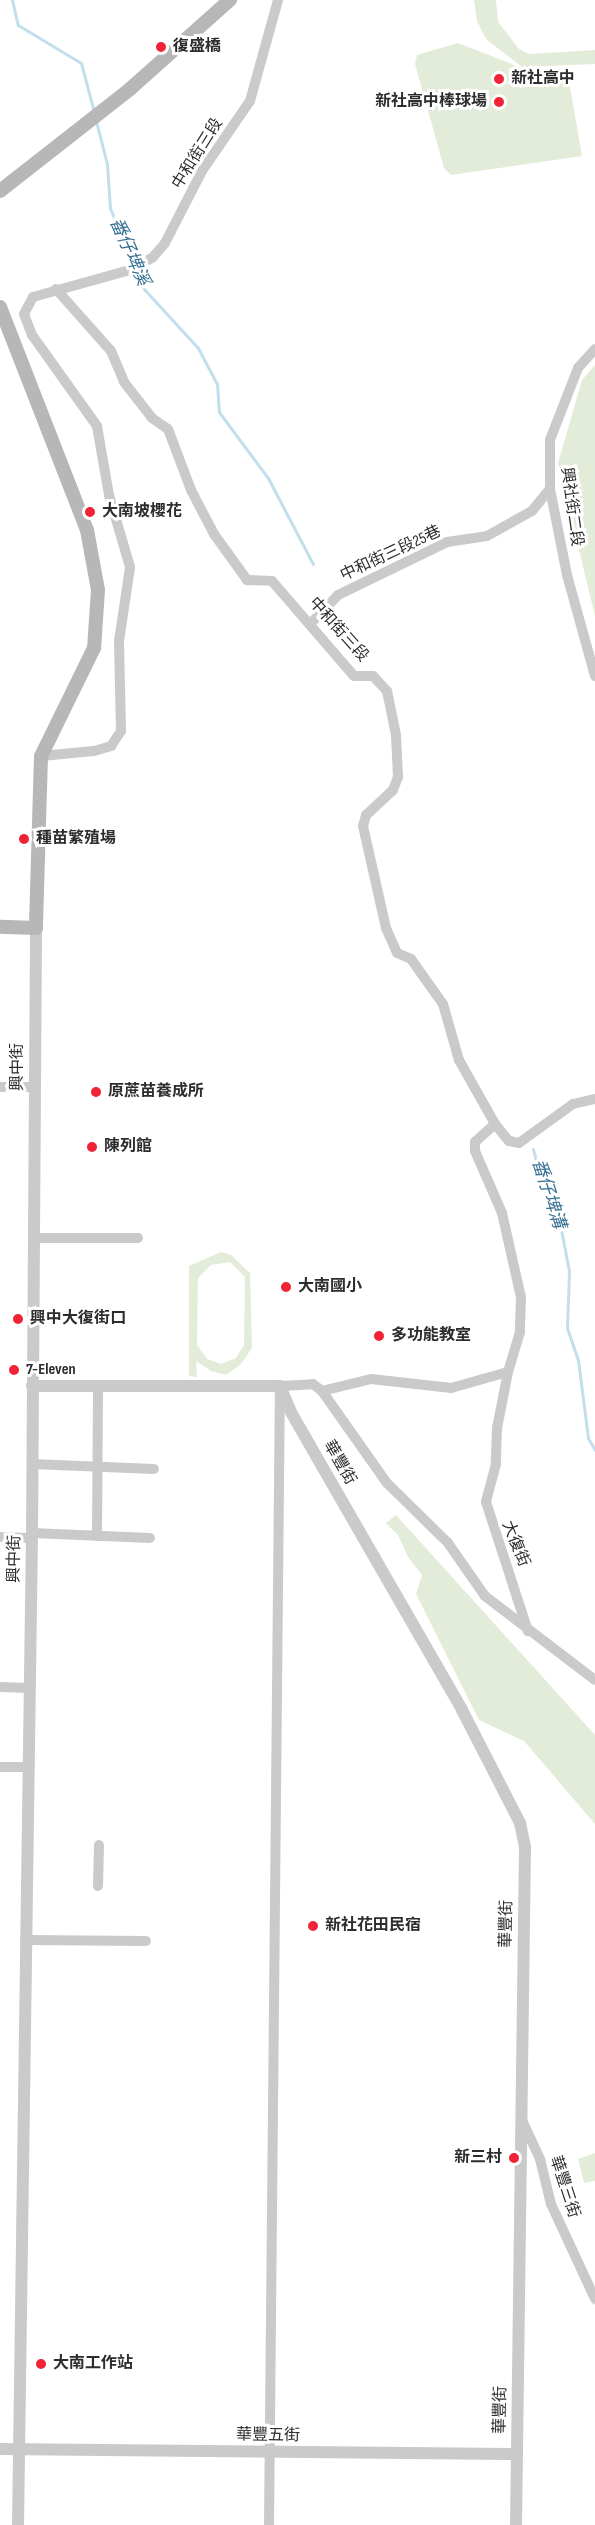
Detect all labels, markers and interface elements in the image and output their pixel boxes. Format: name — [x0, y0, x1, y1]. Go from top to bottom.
place label: 復盛橋 — [173, 37, 221, 57]
marker: 復盛橋 — [154, 40, 168, 54]
place label: 新社高中 — [511, 69, 575, 89]
marker: 新社高中 — [492, 72, 506, 86]
place label: 新社高中棒球場 — [375, 92, 487, 112]
marker: 新社高中棒球場 — [492, 95, 506, 109]
street label: 中和街三段 — [169, 115, 227, 193]
water label: 番仔埤溪 — [104, 215, 154, 289]
street label: 興社街二段 — [556, 466, 586, 548]
place label: 大南坡櫻花 — [102, 502, 182, 522]
marker: 大南坡櫻花 — [83, 505, 97, 519]
street label: 中和街三段25巷 — [338, 522, 444, 586]
street label: 中和街三段 — [304, 594, 372, 666]
place label: 種苗繁殖場 — [36, 829, 116, 849]
marker: 種苗繁殖場 — [17, 832, 31, 846]
street label: 興中街 — [8, 1043, 28, 1091]
place label: 原蔗苗養成所 — [108, 1082, 204, 1102]
marker: 原蔗苗養成所 — [89, 1085, 103, 1099]
place label: 陳列館 — [104, 1137, 152, 1157]
marker: 陳列館 — [85, 1140, 99, 1154]
water label: 番仔埤溝 — [527, 1156, 569, 1232]
place label: 大南國小 — [298, 1277, 362, 1297]
marker: 大南國小 — [279, 1280, 293, 1294]
place label: 興中大復街口 — [30, 1309, 126, 1329]
marker: 興中大復街口 — [11, 1312, 25, 1326]
place label: 多功能教室 — [391, 1326, 471, 1346]
marker: 多功能教室 — [372, 1329, 386, 1343]
place label: 7-Eleven — [26, 1360, 76, 1380]
marker: 7-Eleven — [7, 1363, 21, 1377]
street label: 華豐街 — [319, 1437, 359, 1489]
street label: 大復街 — [497, 1518, 533, 1570]
street label: 興中街 — [5, 1535, 25, 1583]
street label: 華豐街 — [497, 1900, 517, 1948]
place label: 新社花田民宿 — [325, 1916, 421, 1936]
marker: 新社花田民宿 — [306, 1919, 320, 1933]
place label: 新三村 — [454, 2148, 502, 2168]
marker: 新三村 — [507, 2151, 521, 2165]
street label: 華豐三街 — [545, 2154, 583, 2220]
place label: 大南工作站 — [53, 2354, 133, 2374]
marker: 大南工作站 — [34, 2357, 48, 2371]
street label: 華豐街 — [491, 2386, 511, 2434]
street label: 華豐五街 — [236, 2426, 300, 2446]

